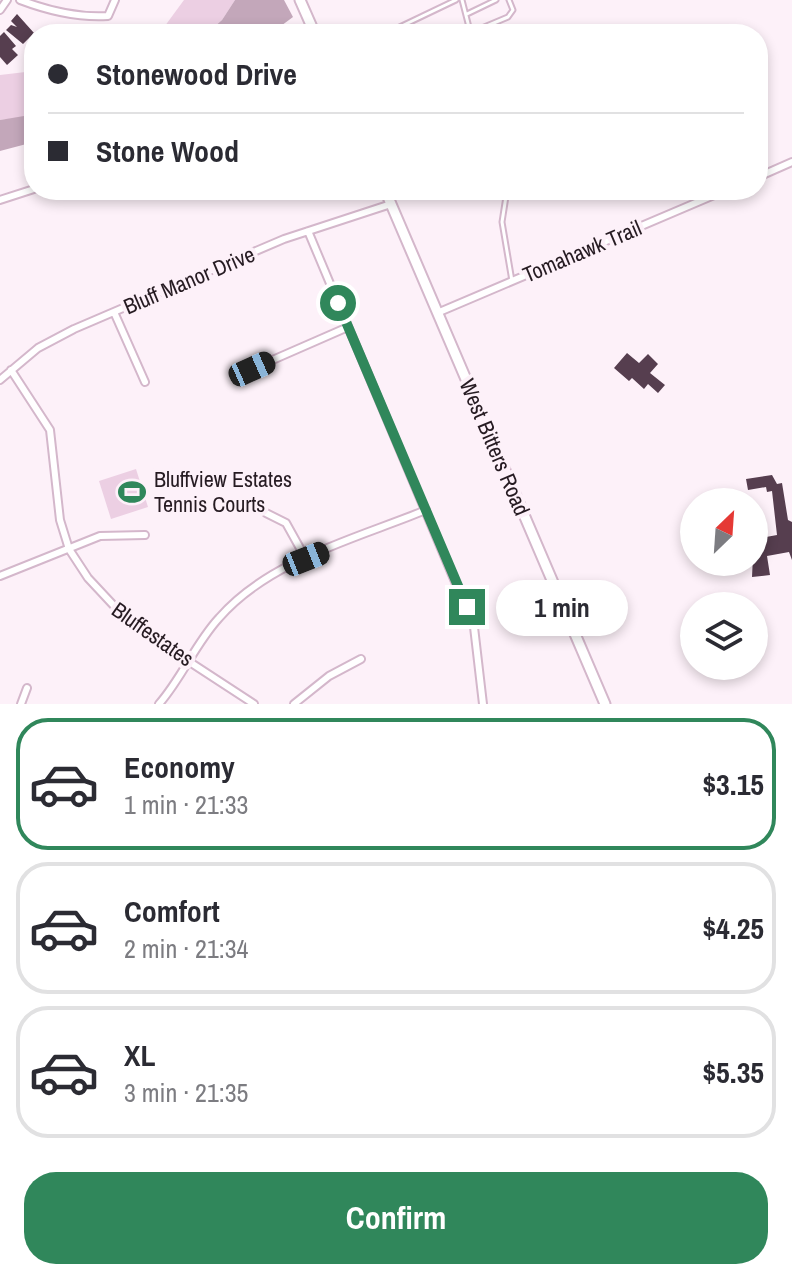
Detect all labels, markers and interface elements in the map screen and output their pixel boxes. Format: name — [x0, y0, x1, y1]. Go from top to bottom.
text: Stonewood Drive — [96, 54, 297, 94]
text: Stone Wood — [96, 131, 239, 171]
street label: Tomahawk Trail — [518, 213, 646, 289]
street label: Bluff Manor Drive — [119, 239, 259, 321]
route start — [320, 285, 356, 321]
car — [225, 348, 279, 390]
street label: West Bitters Road — [453, 374, 537, 520]
place label: Bluffview Estates Tennis Courts — [154, 464, 292, 519]
sports icon: Bluffview Estates Tennis Courts — [117, 477, 147, 507]
north arrow — [680, 488, 768, 576]
map controls — [680, 488, 768, 680]
car — [279, 539, 333, 579]
callout: 1 min — [495, 579, 627, 635]
route end — [449, 589, 485, 625]
text: 1 min — [534, 590, 590, 625]
button: layers — [680, 592, 768, 680]
street label: Bluffestates — [106, 595, 200, 673]
text: Economy — [124, 747, 235, 787]
icon: car — [28, 748, 100, 820]
text: $3.15 — [702, 764, 764, 804]
text: 1 min · 21:33 — [124, 787, 248, 822]
text: Comfort — [124, 891, 220, 931]
icon: car — [28, 892, 100, 964]
text: $4.25 — [702, 908, 764, 948]
text: 2 min · 21:34 — [124, 931, 248, 966]
text: XL — [124, 1035, 155, 1075]
icon: car — [28, 1036, 100, 1108]
text: $5.35 — [702, 1052, 764, 1092]
text: 3 min · 21:35 — [124, 1075, 248, 1110]
button: Confirm — [24, 1172, 768, 1264]

